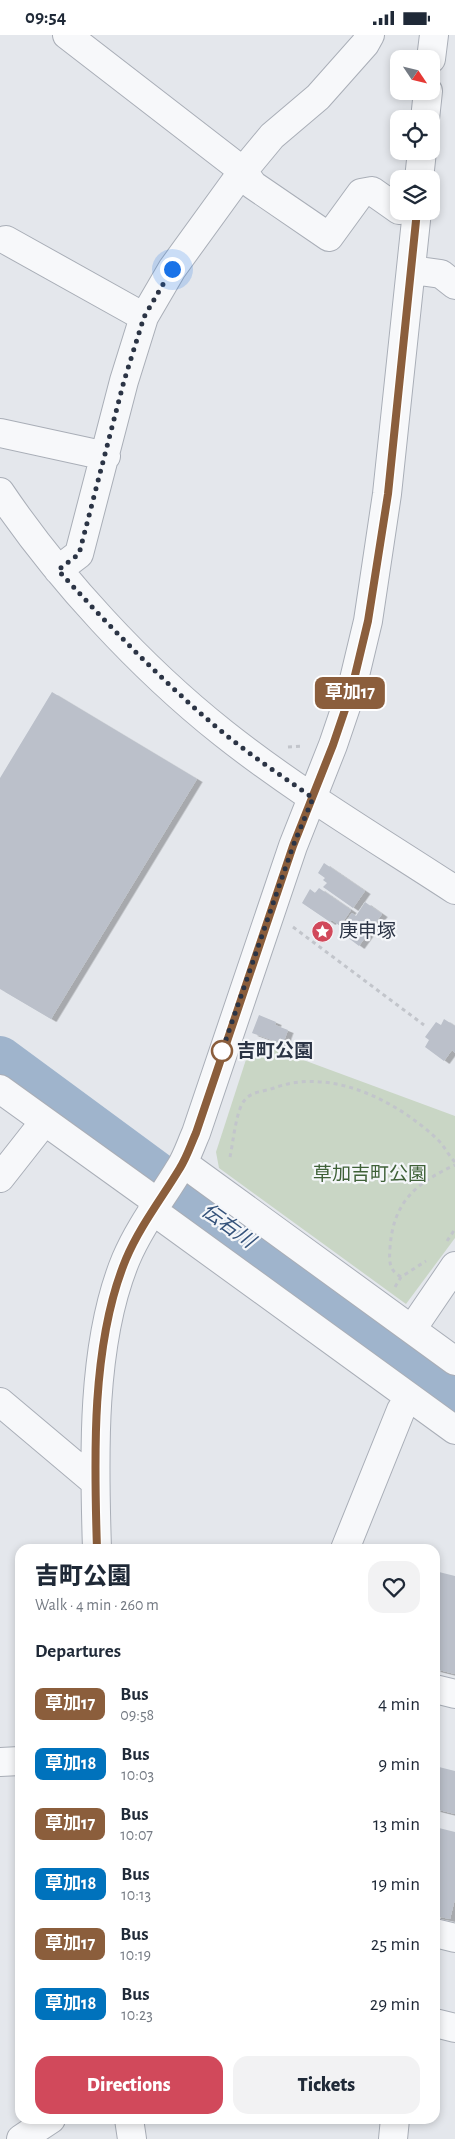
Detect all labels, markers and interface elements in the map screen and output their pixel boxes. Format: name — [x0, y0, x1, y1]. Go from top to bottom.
text: 09:54 — [25, 8, 66, 27]
north arrow — [390, 50, 440, 100]
map controls — [390, 50, 440, 220]
button: locate — [390, 110, 440, 160]
button: layers — [390, 170, 440, 220]
your location — [160, 257, 185, 282]
line badge: 草加17 — [315, 677, 385, 709]
text: 草加17 — [325, 684, 375, 702]
place icon: 庚申塚 — [311, 919, 335, 943]
place label: 庚申塚 — [339, 921, 396, 941]
marker: 吉町公園 — [211, 1040, 233, 1062]
place label: 吉町公園 — [237, 1041, 313, 1061]
park label: 草加吉町公園 — [313, 1164, 427, 1184]
water label: 伝右川 — [198, 1199, 260, 1253]
button: heart — [368, 1561, 420, 1613]
text: 吉町公園 — [35, 1565, 131, 1589]
text: Walk · 4 min · 260 m — [35, 1597, 159, 1613]
text: Departures — [35, 1642, 121, 1661]
text: Bus — [120, 1685, 148, 1704]
text: 草加17 — [45, 1695, 95, 1713]
text: 4 min — [378, 1695, 420, 1714]
text: 09:58 — [120, 1707, 154, 1723]
text: Bus — [121, 1745, 150, 1764]
text: 草加18 — [45, 1755, 96, 1773]
text: 9 min — [378, 1755, 420, 1774]
text: 10:03 — [121, 1767, 154, 1783]
text: Bus — [120, 1805, 148, 1824]
text: 草加17 — [45, 1815, 95, 1833]
text: 13 min — [373, 1815, 420, 1834]
text: 10:07 — [120, 1827, 153, 1843]
text: Bus — [121, 1865, 150, 1884]
text: 草加18 — [45, 1875, 96, 1893]
text: 19 min — [372, 1875, 420, 1894]
text: 10:13 — [121, 1887, 151, 1903]
text: Bus — [120, 1925, 148, 1944]
text: 草加17 — [45, 1935, 95, 1953]
text: 25 min — [371, 1935, 420, 1954]
text: 10:19 — [120, 1947, 151, 1963]
text: Bus — [121, 1985, 150, 2004]
text: 草加18 — [45, 1995, 96, 2013]
text: 29 min — [370, 1995, 420, 2014]
text: 10:23 — [121, 2007, 153, 2023]
button: Directions — [35, 2056, 223, 2114]
button: Tickets — [233, 2056, 420, 2114]

